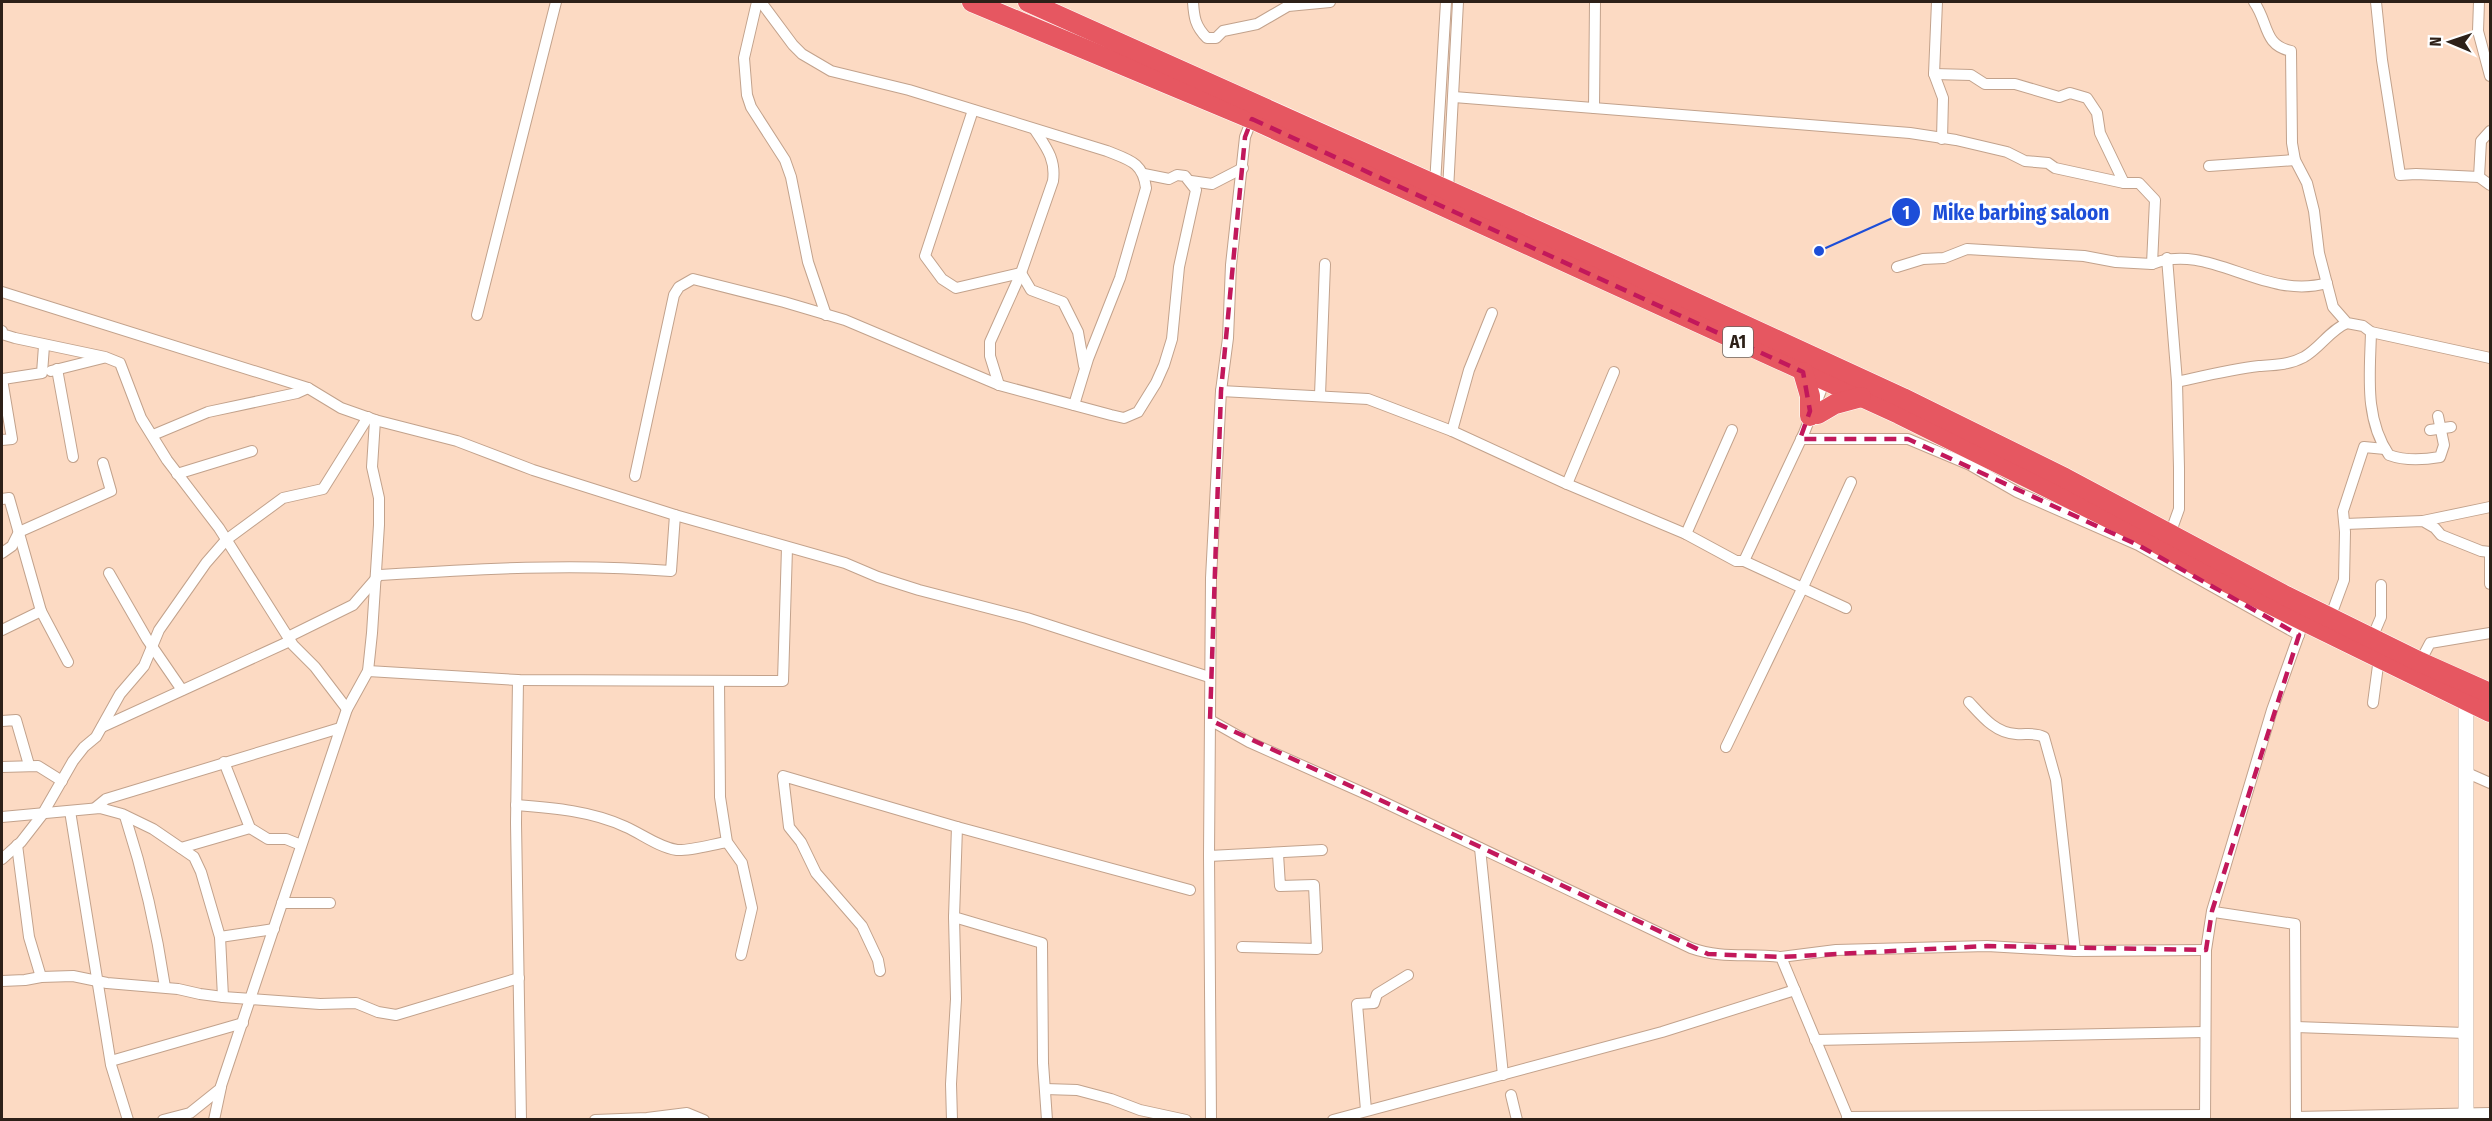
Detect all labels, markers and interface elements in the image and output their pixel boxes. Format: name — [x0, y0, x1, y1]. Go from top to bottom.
north arrow — [2420, 12, 2480, 72]
text: N — [2426, 36, 2445, 47]
callout: Mike barbing saloon — [1891, 193, 2121, 232]
text: Mike barbing saloon — [1933, 200, 2109, 226]
text: 1 — [1902, 202, 1910, 224]
road number: A1 — [1723, 327, 1753, 357]

